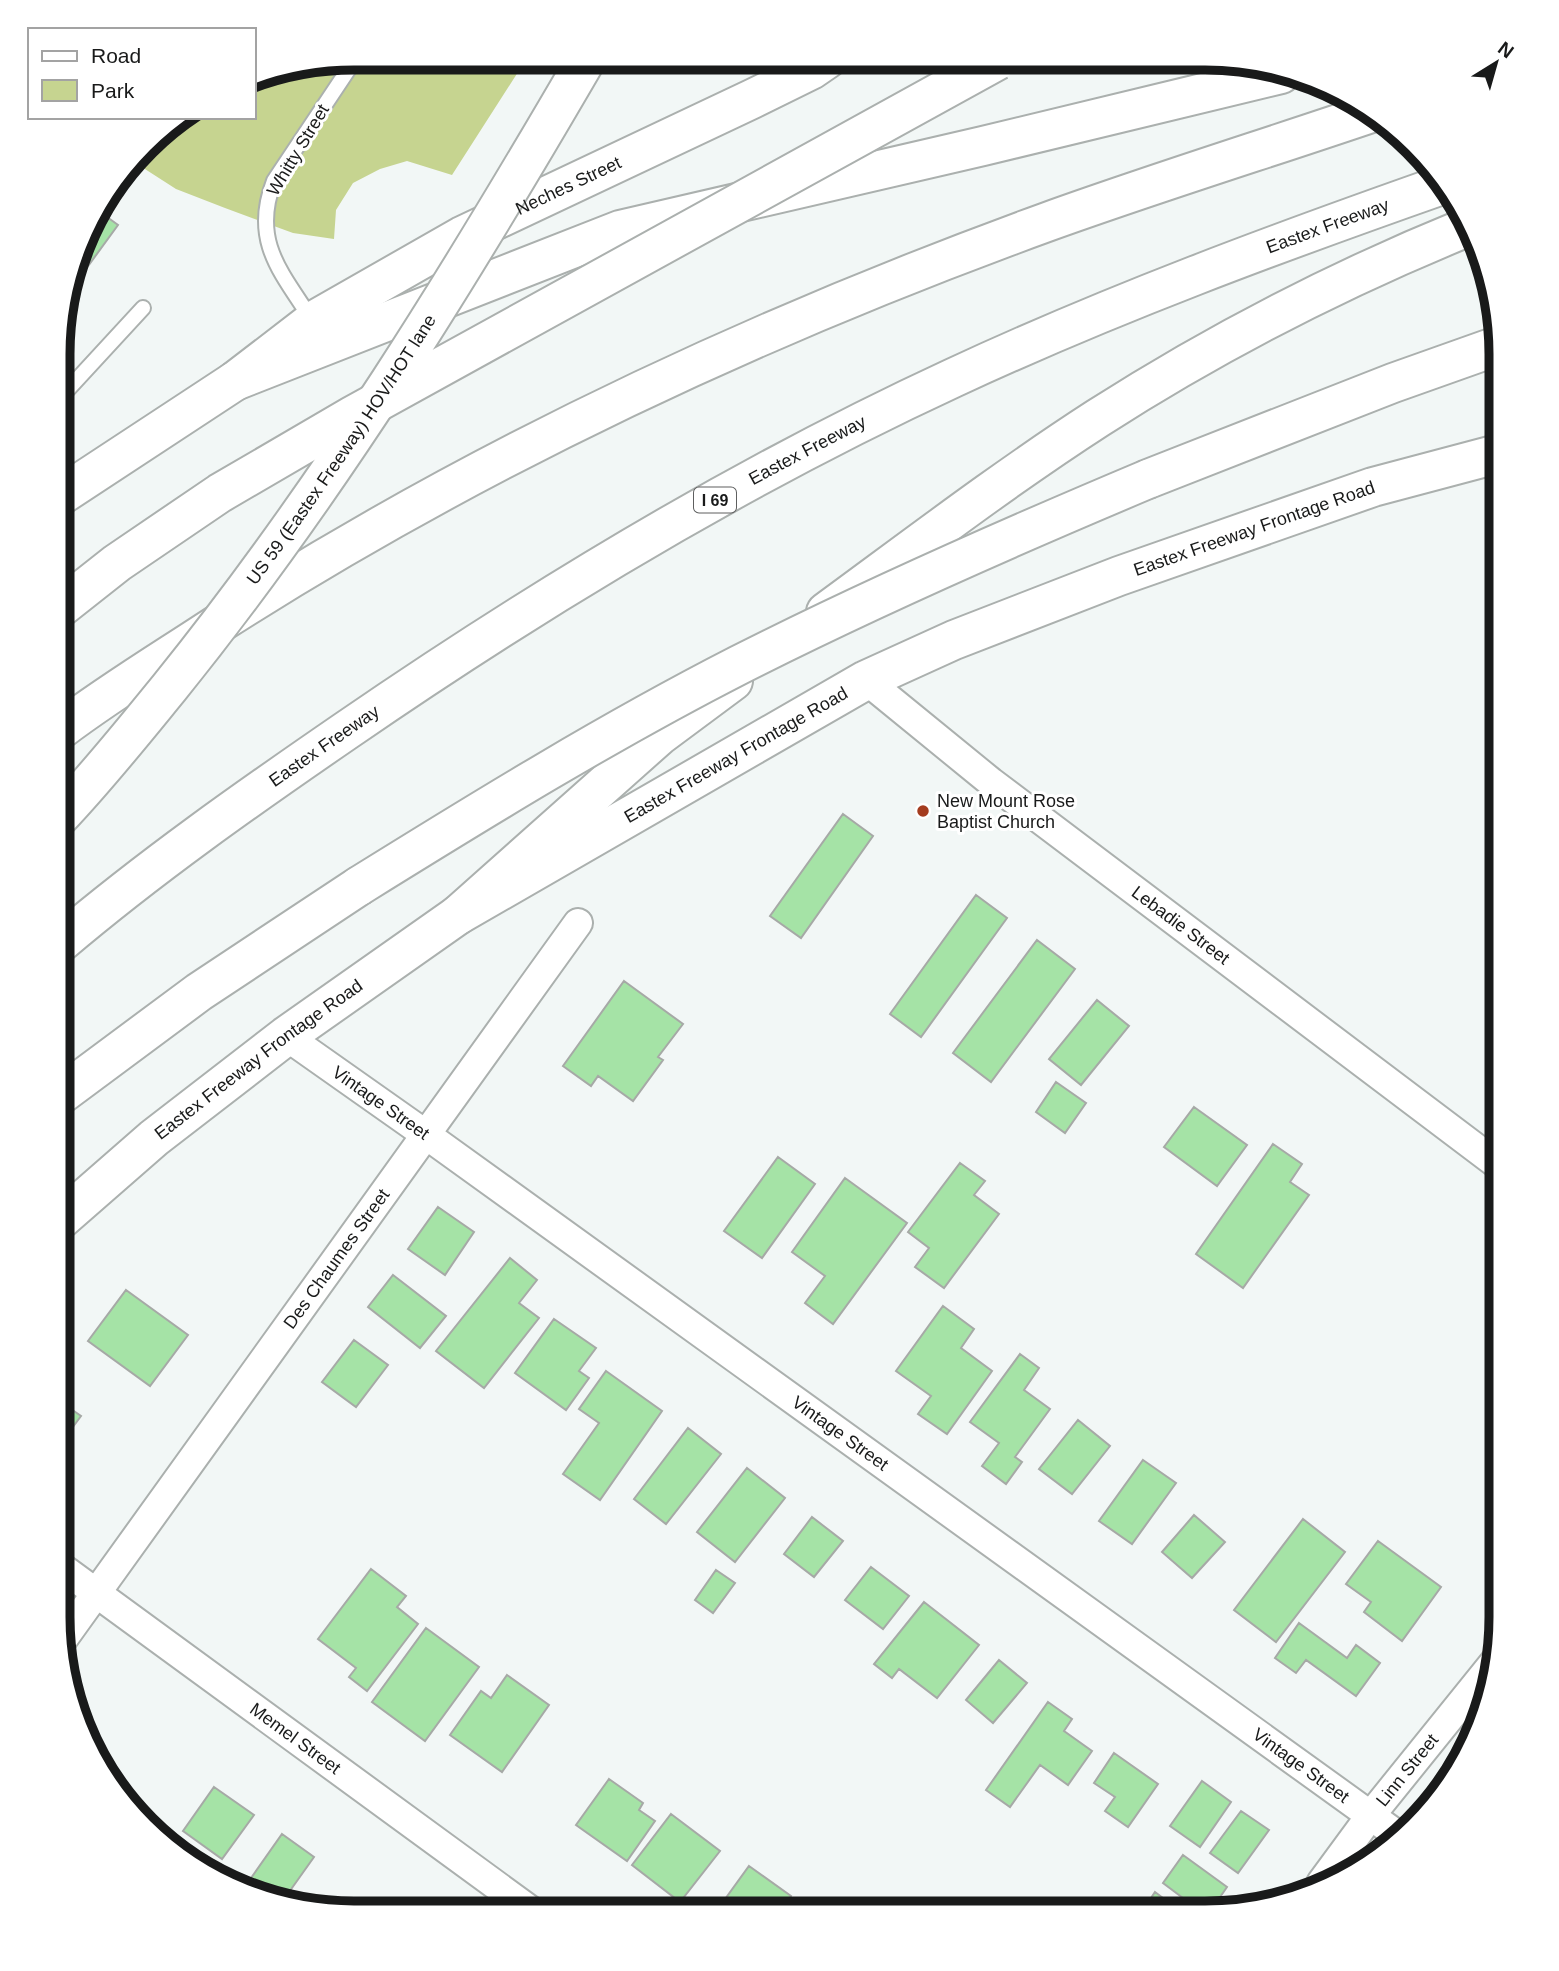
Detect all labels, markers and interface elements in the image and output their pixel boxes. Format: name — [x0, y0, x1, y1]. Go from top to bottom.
legend — [28, 28, 256, 119]
north arrow — [1461, 28, 1531, 98]
text: N — [1494, 37, 1518, 62]
text: Road — [91, 44, 141, 67]
text: Park — [91, 79, 135, 102]
street label: Whitty Street — [263, 101, 333, 199]
street label: Neches Street — [513, 152, 624, 219]
street label: Eastex Freeway — [1264, 195, 1392, 258]
street label: US 59 (Eastex Freeway) HOV/HOT lane — [243, 311, 440, 588]
street label: Eastex Freeway — [745, 412, 869, 489]
street label: Eastex Freeway Frontage Road — [1131, 477, 1377, 580]
road number: I 69 — [694, 488, 736, 512]
street label: Eastex Freeway Frontage Road — [621, 683, 851, 827]
street label: Eastex Freeway — [265, 701, 383, 791]
place label: New Mount Rose Baptist Church — [937, 791, 1075, 832]
marker: New Mount Rose Baptist Church — [915, 803, 931, 819]
street label: Lebadie Street — [1128, 882, 1233, 968]
street label: Eastex Freeway Frontage Road — [151, 975, 366, 1144]
street label: Vintage Street — [329, 1062, 433, 1144]
street label: Des Chaumes Street — [280, 1185, 393, 1332]
street label: Vintage Street — [788, 1392, 892, 1475]
street label: Memel Street — [246, 1699, 344, 1778]
street label: Vintage Street — [1249, 1724, 1353, 1807]
street label: Linn Street — [1372, 1730, 1442, 1810]

